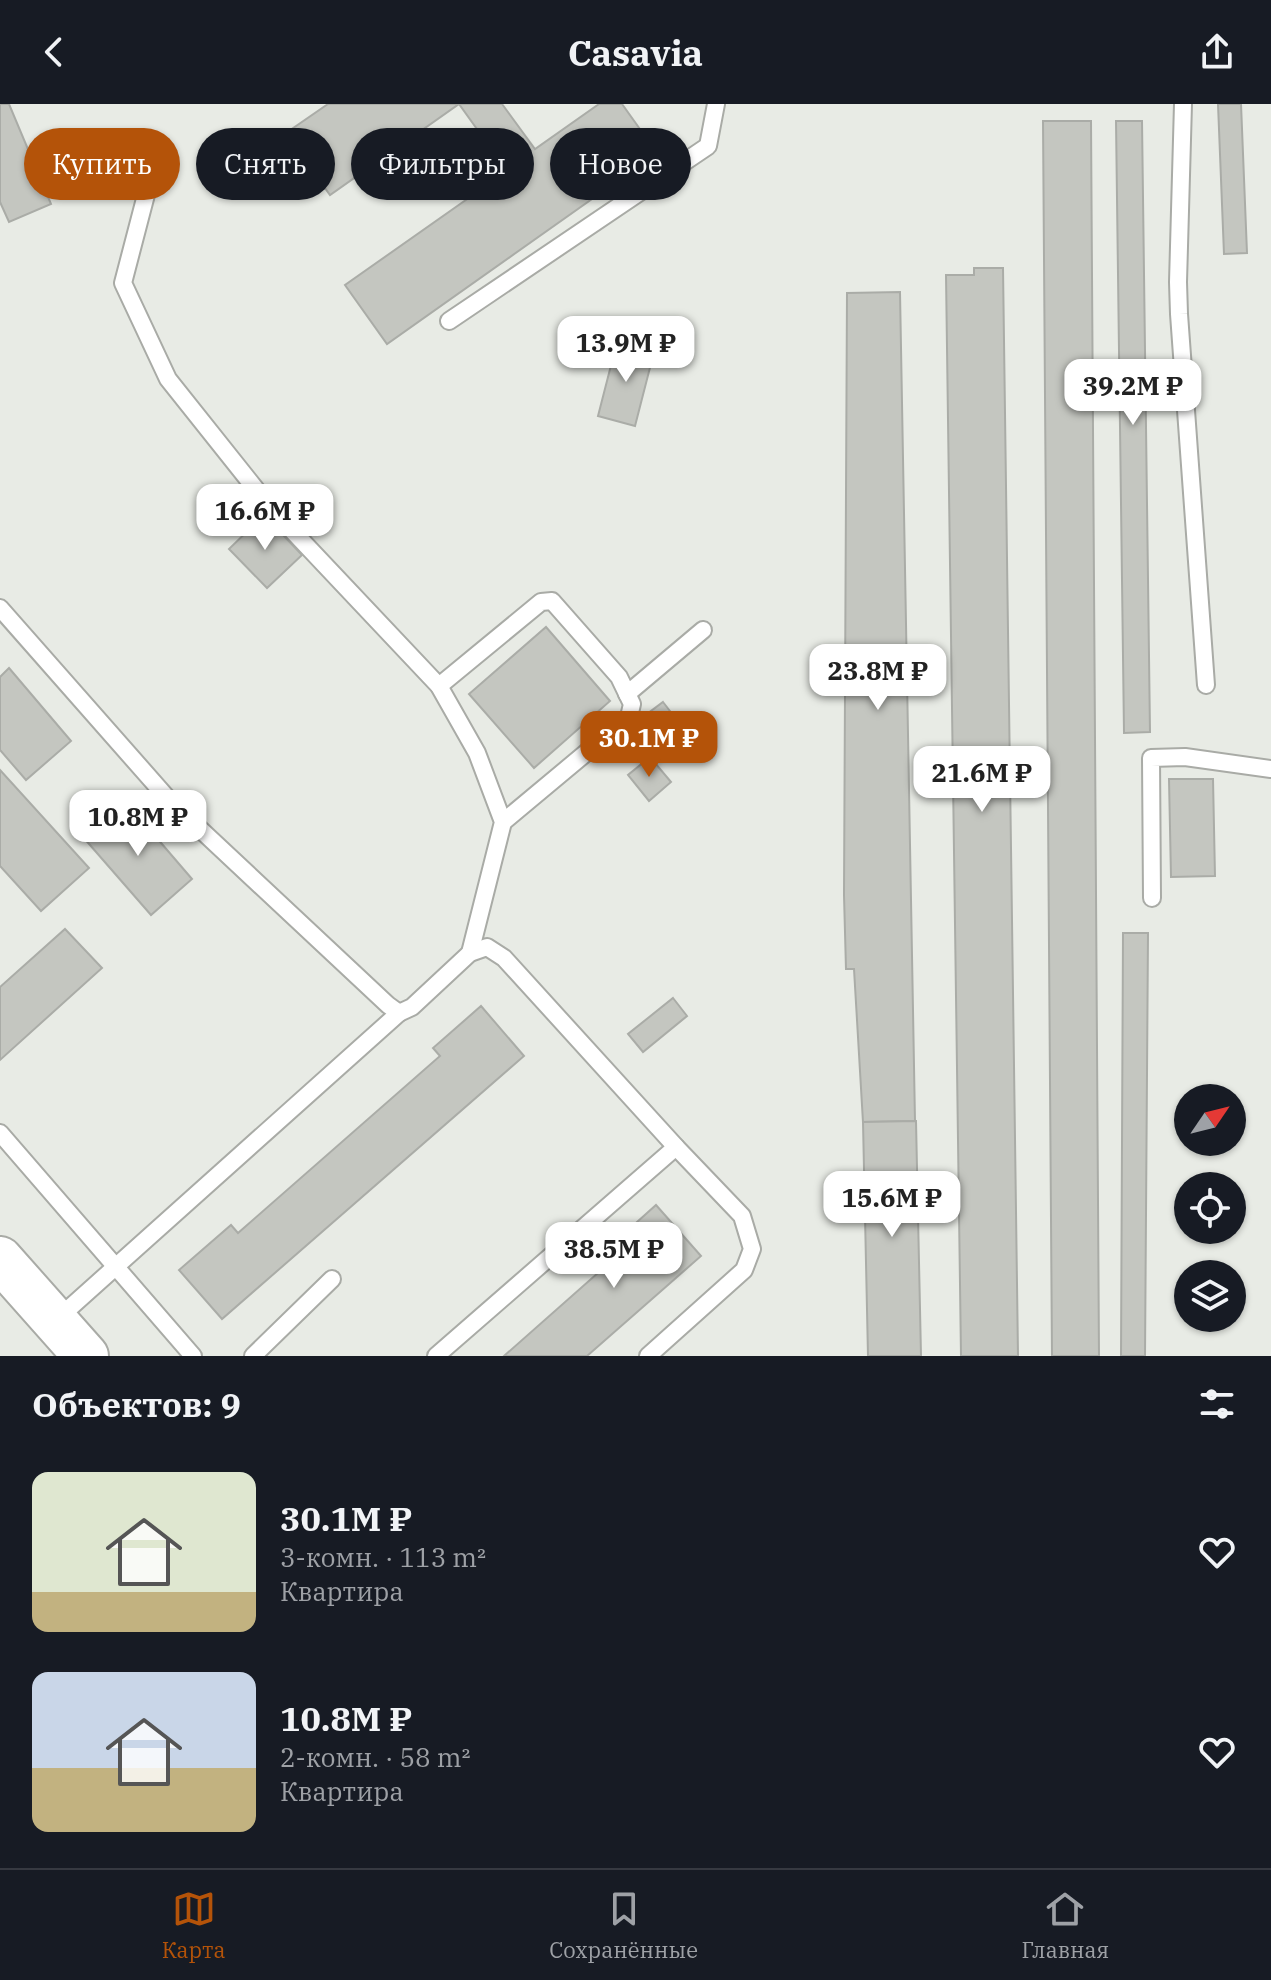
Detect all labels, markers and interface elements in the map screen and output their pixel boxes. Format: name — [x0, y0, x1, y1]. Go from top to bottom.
text: Casavia — [568, 29, 703, 76]
icon: back — [32, 30, 76, 74]
icon: share — [1195, 30, 1239, 74]
chip: Купить — [24, 128, 180, 200]
chip: Снять — [196, 128, 335, 200]
chip: Фильтры — [351, 128, 534, 200]
chip: Новое — [550, 128, 691, 200]
pin: 13.9M ₽ — [552, 316, 700, 384]
text: 13.9M ₽ — [575, 325, 677, 359]
pin: 39.2M ₽ — [1059, 359, 1207, 427]
text: 39.2M ₽ — [1082, 368, 1184, 402]
pin: 16.6M ₽ — [191, 484, 339, 552]
text: 16.6M ₽ — [214, 493, 316, 527]
pin: 23.8M ₽ — [804, 644, 952, 712]
text: 23.8M ₽ — [827, 653, 929, 687]
pin: 30.1M ₽ — [575, 711, 723, 779]
text: 30.1M ₽ — [598, 720, 700, 754]
pin: 21.6M ₽ — [908, 746, 1056, 814]
text: 21.6M ₽ — [931, 755, 1033, 789]
pin: 10.8M ₽ — [64, 790, 212, 858]
text: 10.8M ₽ — [87, 799, 189, 833]
north arrow — [1174, 1084, 1246, 1156]
map controls — [1174, 1084, 1246, 1332]
pin: 15.6M ₽ — [818, 1171, 966, 1239]
button: locate — [1174, 1172, 1246, 1244]
text: 15.6M ₽ — [841, 1180, 943, 1214]
pin: 38.5M ₽ — [540, 1222, 688, 1290]
text: 38.5M ₽ — [563, 1231, 665, 1265]
button: layers — [1174, 1260, 1246, 1332]
text: Объектов: 9 — [32, 1382, 241, 1426]
icon: filters — [1195, 1382, 1239, 1426]
text: 30.1M ₽ — [280, 1496, 412, 1540]
icon: home — [96, 1504, 192, 1600]
icon: heart — [1195, 1530, 1239, 1574]
text: 3-комн. · 113 m² — [280, 1540, 486, 1574]
text: Квартира — [280, 1574, 404, 1608]
text: 10.8M ₽ — [280, 1696, 412, 1740]
icon: home — [96, 1704, 192, 1800]
icon: heart — [1195, 1730, 1239, 1774]
text: 2-комн. · 58 m² — [280, 1740, 471, 1774]
text: Квартира — [280, 1774, 404, 1808]
tab: Карта — [162, 1887, 226, 1964]
tab: Сохранённые — [549, 1887, 698, 1964]
tab: Главная — [1022, 1887, 1109, 1964]

